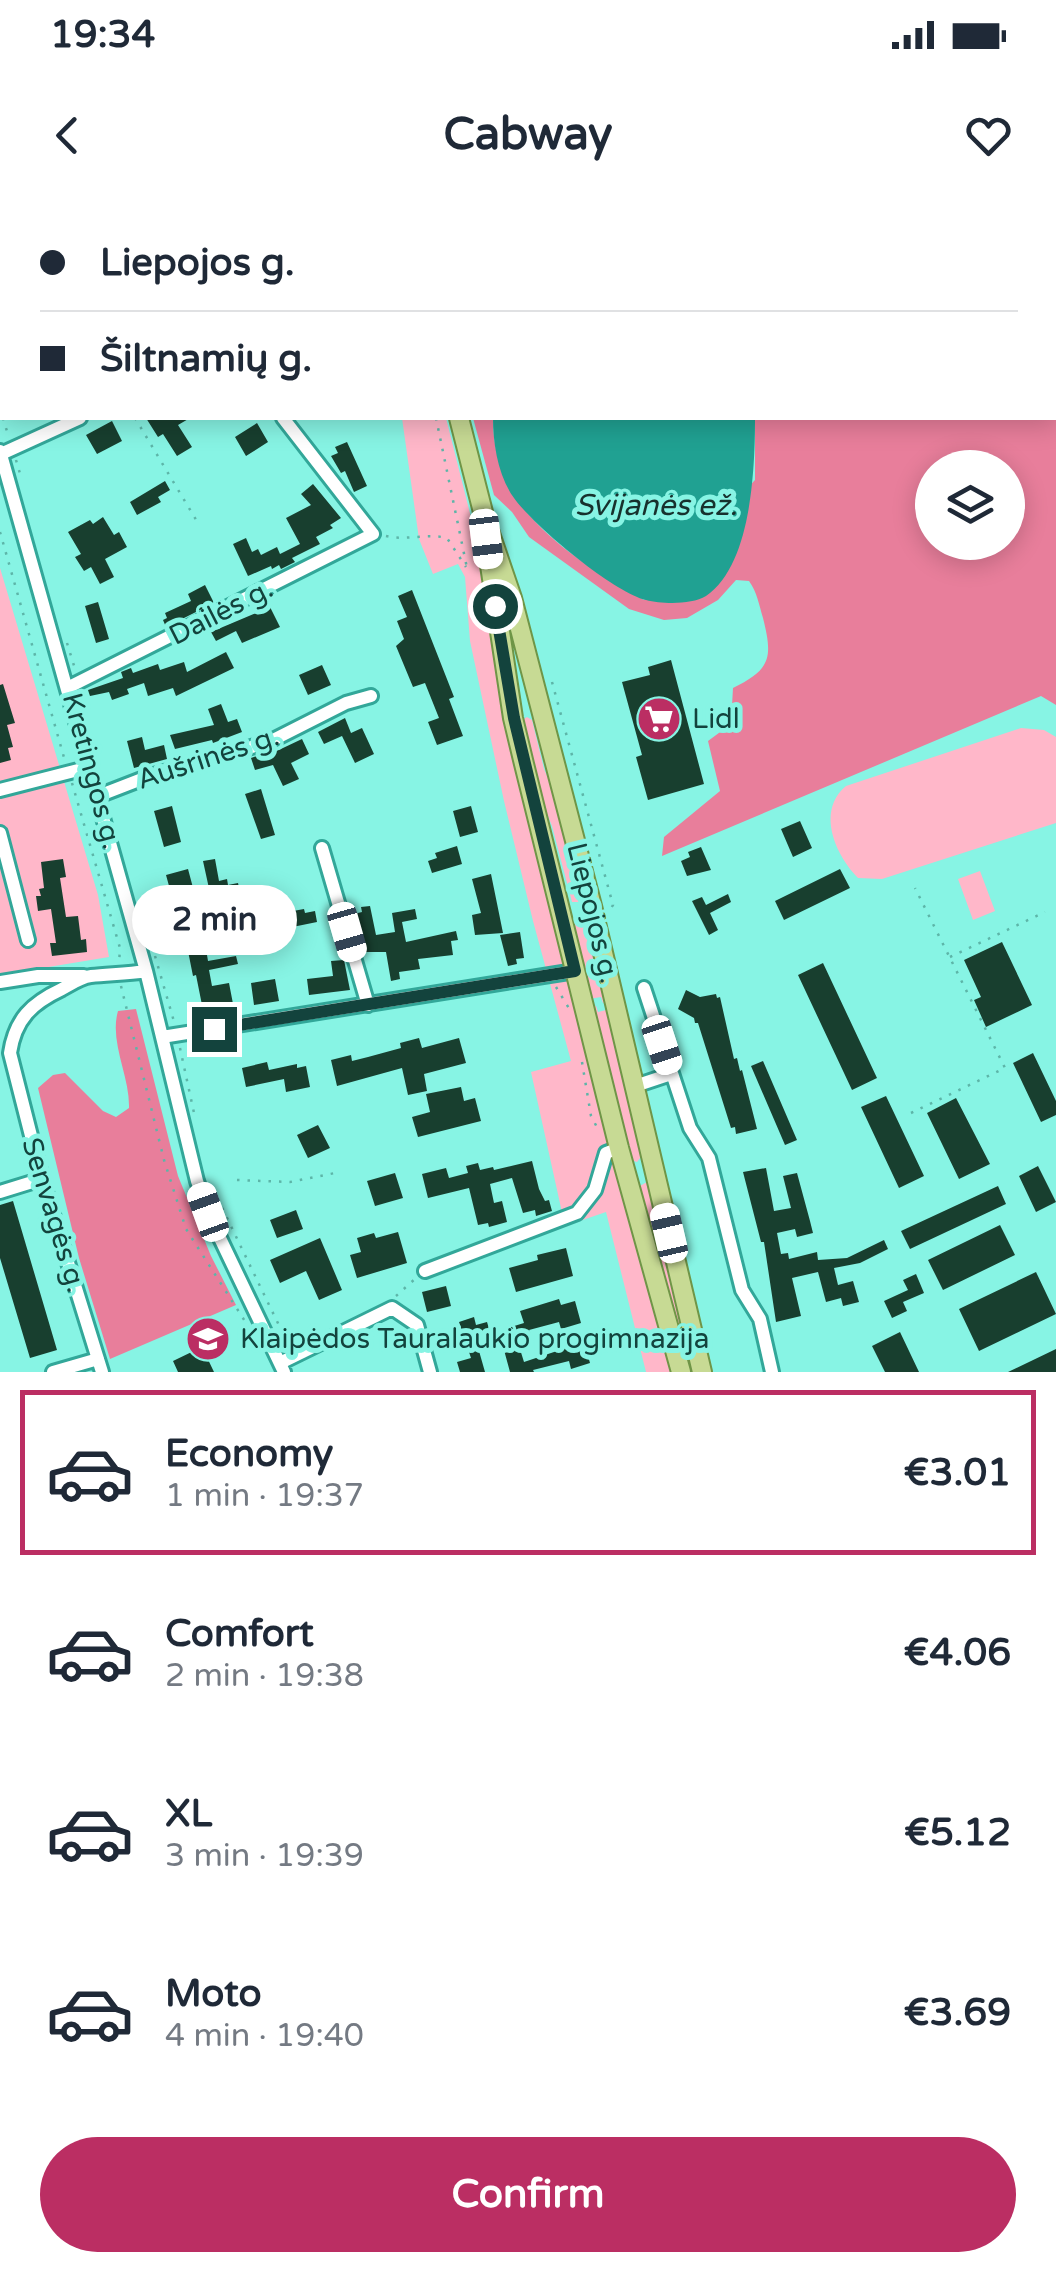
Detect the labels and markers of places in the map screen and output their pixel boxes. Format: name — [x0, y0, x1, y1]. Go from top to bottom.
supermarket icon: Lidl — [636, 696, 682, 742]
place label: Lidl — [692, 702, 740, 736]
school or university icon: Klaipėdos Tauralaukio progimnazija — [185, 1316, 231, 1362]
place label: Klaipėdos Tauralaukio progimnazija — [240, 1322, 709, 1356]

